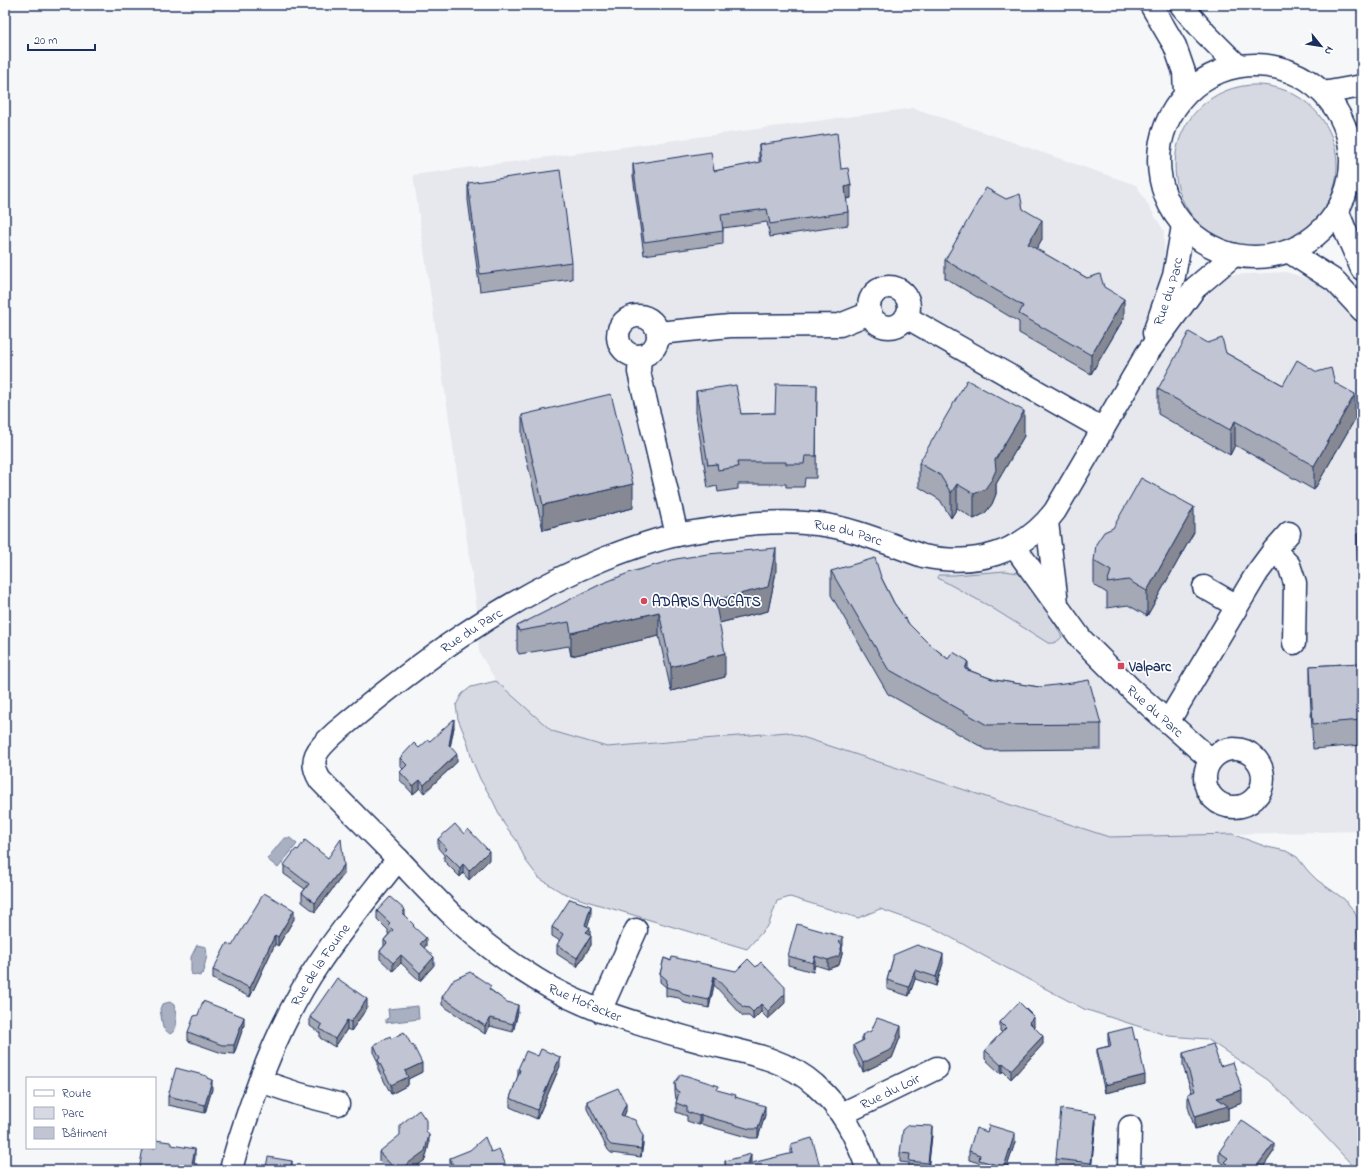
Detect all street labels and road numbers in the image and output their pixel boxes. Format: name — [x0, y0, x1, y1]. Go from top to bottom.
street label: Rue du Parc — [1148, 255, 1189, 329]
street label: Rue du Parc — [813, 515, 886, 553]
street label: Rue du Parc — [437, 603, 508, 659]
street label: Rue du Parc — [1121, 681, 1188, 743]
street label: Rue de la Fouine — [286, 919, 356, 1010]
street label: Rue Hofacker — [544, 978, 625, 1029]
street label: Rue du Loir — [857, 1069, 924, 1116]

